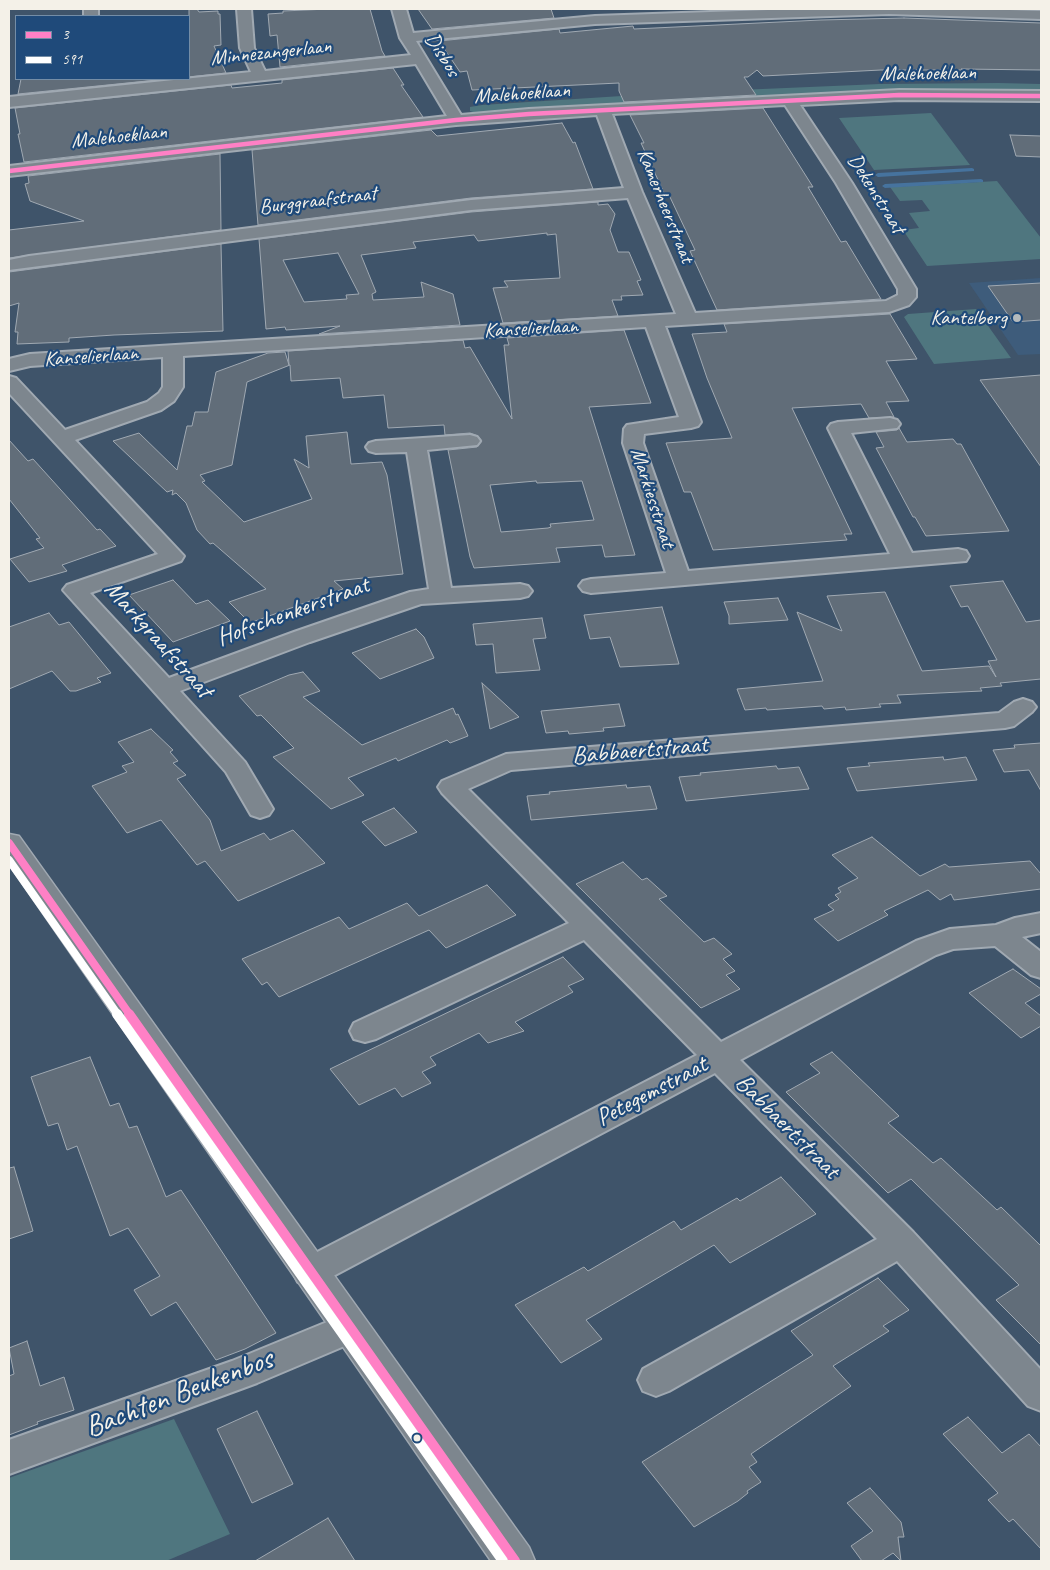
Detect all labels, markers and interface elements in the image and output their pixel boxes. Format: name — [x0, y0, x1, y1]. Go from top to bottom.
legend — [15, 15, 190, 80]
text: 3 — [62, 25, 69, 44]
street label: Disbos — [419, 28, 465, 82]
street label: Minnezangerlaan — [209, 34, 333, 72]
text: 591 — [62, 50, 82, 69]
street label: Malehoeklaan — [880, 61, 976, 87]
street label: Malehoeklaan — [473, 78, 571, 110]
street label: Malehoeklaan — [70, 119, 168, 155]
street label: Kamerheerstraat — [631, 145, 699, 267]
street label: Dekenstraat — [842, 149, 910, 239]
street label: Burggraafstraat — [258, 181, 378, 221]
place label: Kantelberg — [930, 305, 1007, 331]
marker: Kantelberg — [1011, 312, 1023, 324]
street label: Kanselierlaan — [483, 314, 579, 344]
street label: Kanselierlaan — [43, 341, 139, 373]
street label: Markiesstraat — [624, 445, 680, 551]
street label: Hofschenkerstraat — [213, 571, 373, 653]
street label: Markgraafstraat — [98, 575, 218, 705]
street label: Babbaertstraat — [571, 730, 709, 772]
street label: Petegemstraat — [591, 1050, 713, 1134]
street label: Babbaertstraat — [728, 1068, 846, 1186]
street label: Bachten Beukenbos — [80, 1342, 278, 1446]
unlabelled marker — [412, 1433, 422, 1443]

